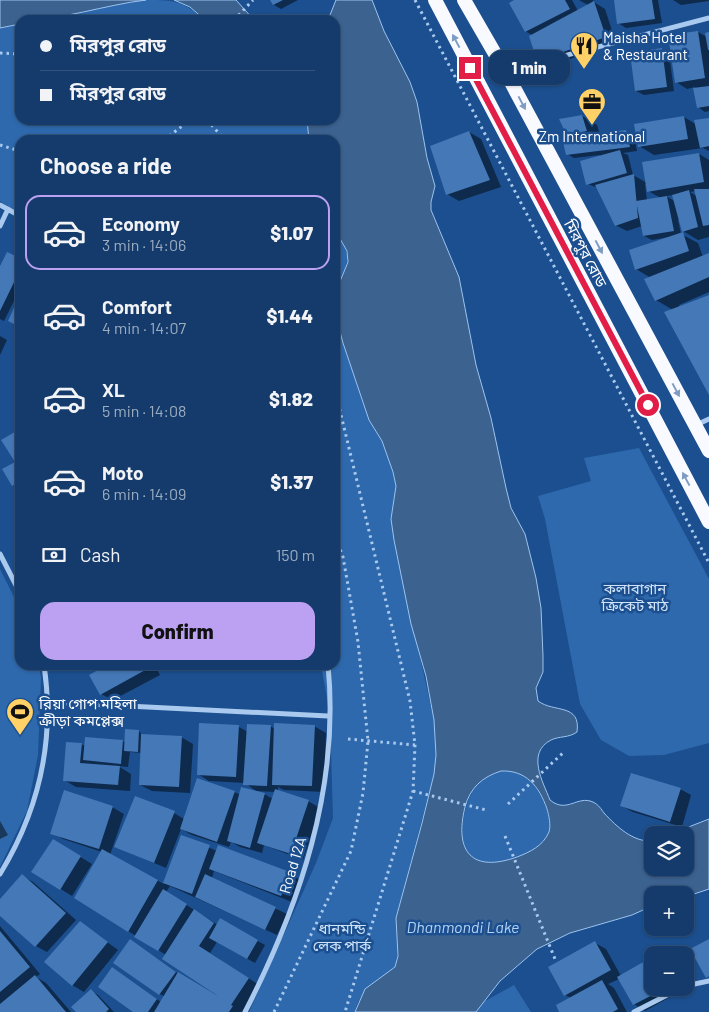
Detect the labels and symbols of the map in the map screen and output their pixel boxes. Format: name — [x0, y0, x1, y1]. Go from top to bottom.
place label: Maisha Hotel & Restaurant — [603, 28, 688, 63]
restaurant icon: Maisha Hotel & Restaurant — [569, 31, 599, 70]
one-way arrow — [452, 33, 460, 48]
callout: 1 min — [488, 50, 570, 86]
route end — [459, 57, 481, 79]
office icon: Zm International — [577, 87, 607, 126]
one-way arrow — [518, 97, 527, 110]
place label: Zm International — [539, 127, 645, 145]
street label: মিরপুর রোড — [559, 215, 611, 291]
one-way arrow — [595, 239, 603, 254]
one-way arrow — [672, 382, 680, 397]
route start — [637, 394, 659, 416]
one-way arrow — [682, 472, 690, 486]
park label: কলাবাগান ক্রিকেট মাঠ — [601, 579, 669, 614]
place label: রিয়া গোপ মহিলা ক্রীড়া কমপ্লেক্স — [38, 694, 138, 729]
sports icon: রিয়া গোপ মহিলা ক্রীড়া কমপ্লেক্স — [5, 697, 35, 736]
street label: Road 12A — [275, 834, 309, 896]
water label: Dhanmondi Lake — [407, 917, 519, 936]
park label: ধানমন্ডি লেক পার্ক — [313, 919, 372, 954]

